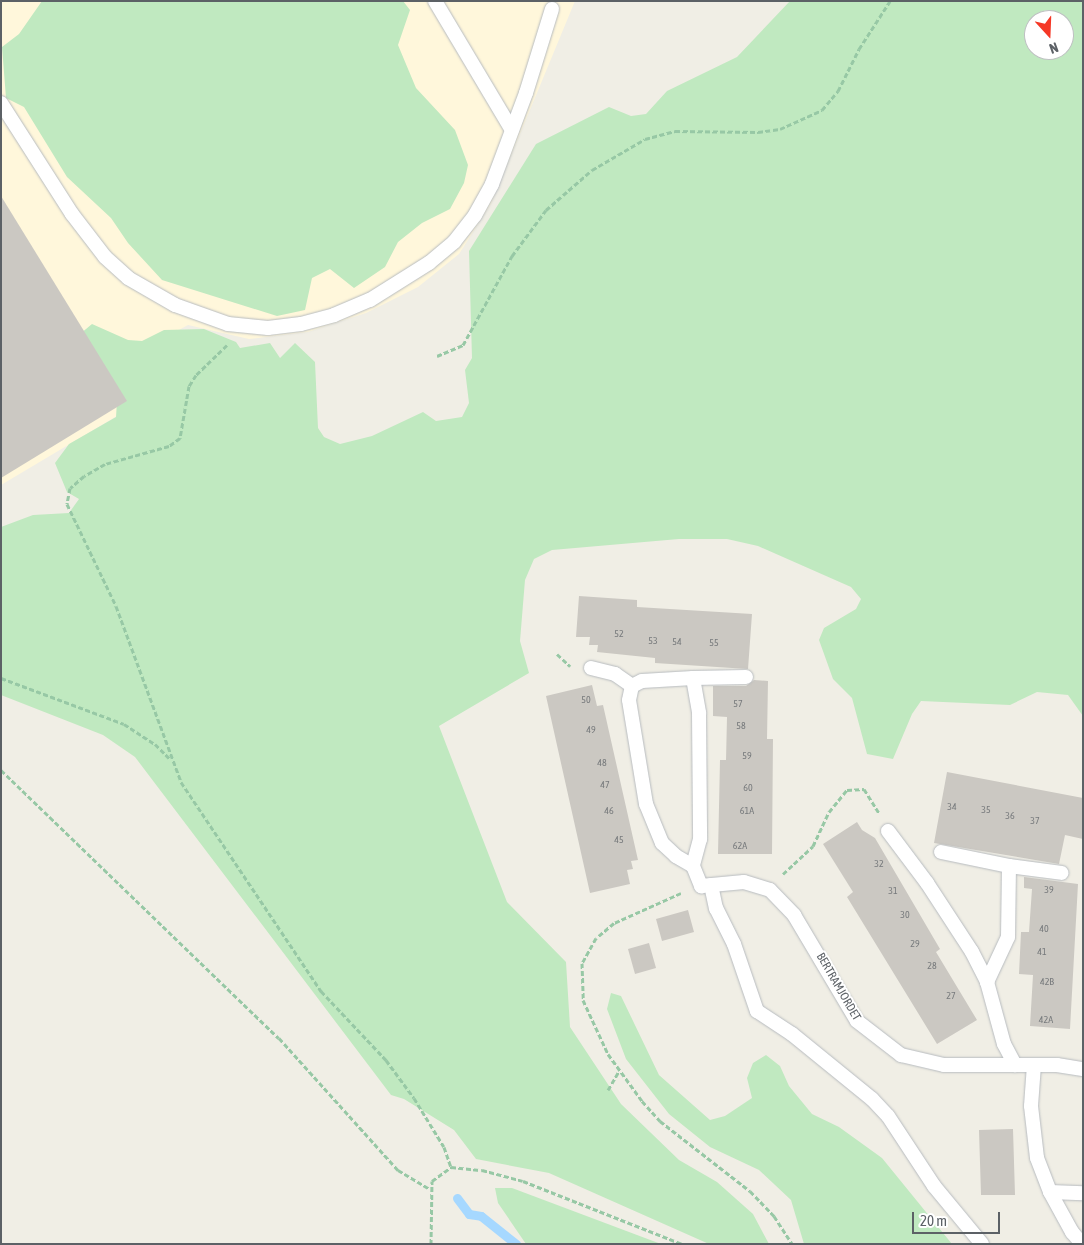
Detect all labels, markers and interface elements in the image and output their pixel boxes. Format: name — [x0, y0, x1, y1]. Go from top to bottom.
north arrow — [1024, 10, 1074, 60]
text: N — [1047, 39, 1060, 57]
house number: 52 — [614, 628, 624, 640]
house number: 53 — [648, 635, 658, 647]
house number: 54 — [672, 636, 682, 648]
house number: 55 — [709, 637, 719, 649]
house number: 50 — [581, 694, 591, 706]
house number: 57 — [733, 698, 743, 710]
house number: 58 — [736, 720, 746, 732]
house number: 49 — [586, 724, 596, 736]
house number: 59 — [742, 750, 752, 762]
house number: 48 — [597, 757, 607, 769]
house number: 47 — [600, 779, 610, 791]
house number: 60 — [743, 782, 753, 794]
house number: 34 — [947, 801, 957, 813]
house number: 35 — [981, 804, 991, 816]
house number: 46 — [604, 805, 614, 817]
house number: 61A — [740, 805, 754, 817]
house number: 36 — [1005, 810, 1015, 822]
house number: 37 — [1030, 815, 1040, 827]
house number: 45 — [614, 834, 624, 846]
house number: 62A — [733, 840, 747, 852]
house number: 32 — [874, 858, 884, 870]
house number: 39 — [1044, 884, 1054, 896]
house number: 31 — [888, 885, 898, 897]
house number: 30 — [900, 909, 910, 921]
house number: 40 — [1039, 923, 1049, 935]
house number: 29 — [910, 938, 920, 950]
house number: 41 — [1037, 946, 1047, 958]
street label: BERTRAMJORDET — [813, 951, 863, 1023]
house number: 28 — [927, 960, 937, 972]
house number: 42B — [1040, 976, 1054, 988]
house number: 27 — [946, 990, 956, 1002]
house number: 42A — [1039, 1014, 1053, 1026]
scale bar — [914, 1202, 1002, 1234]
text: 20 m — [920, 1212, 947, 1229]

